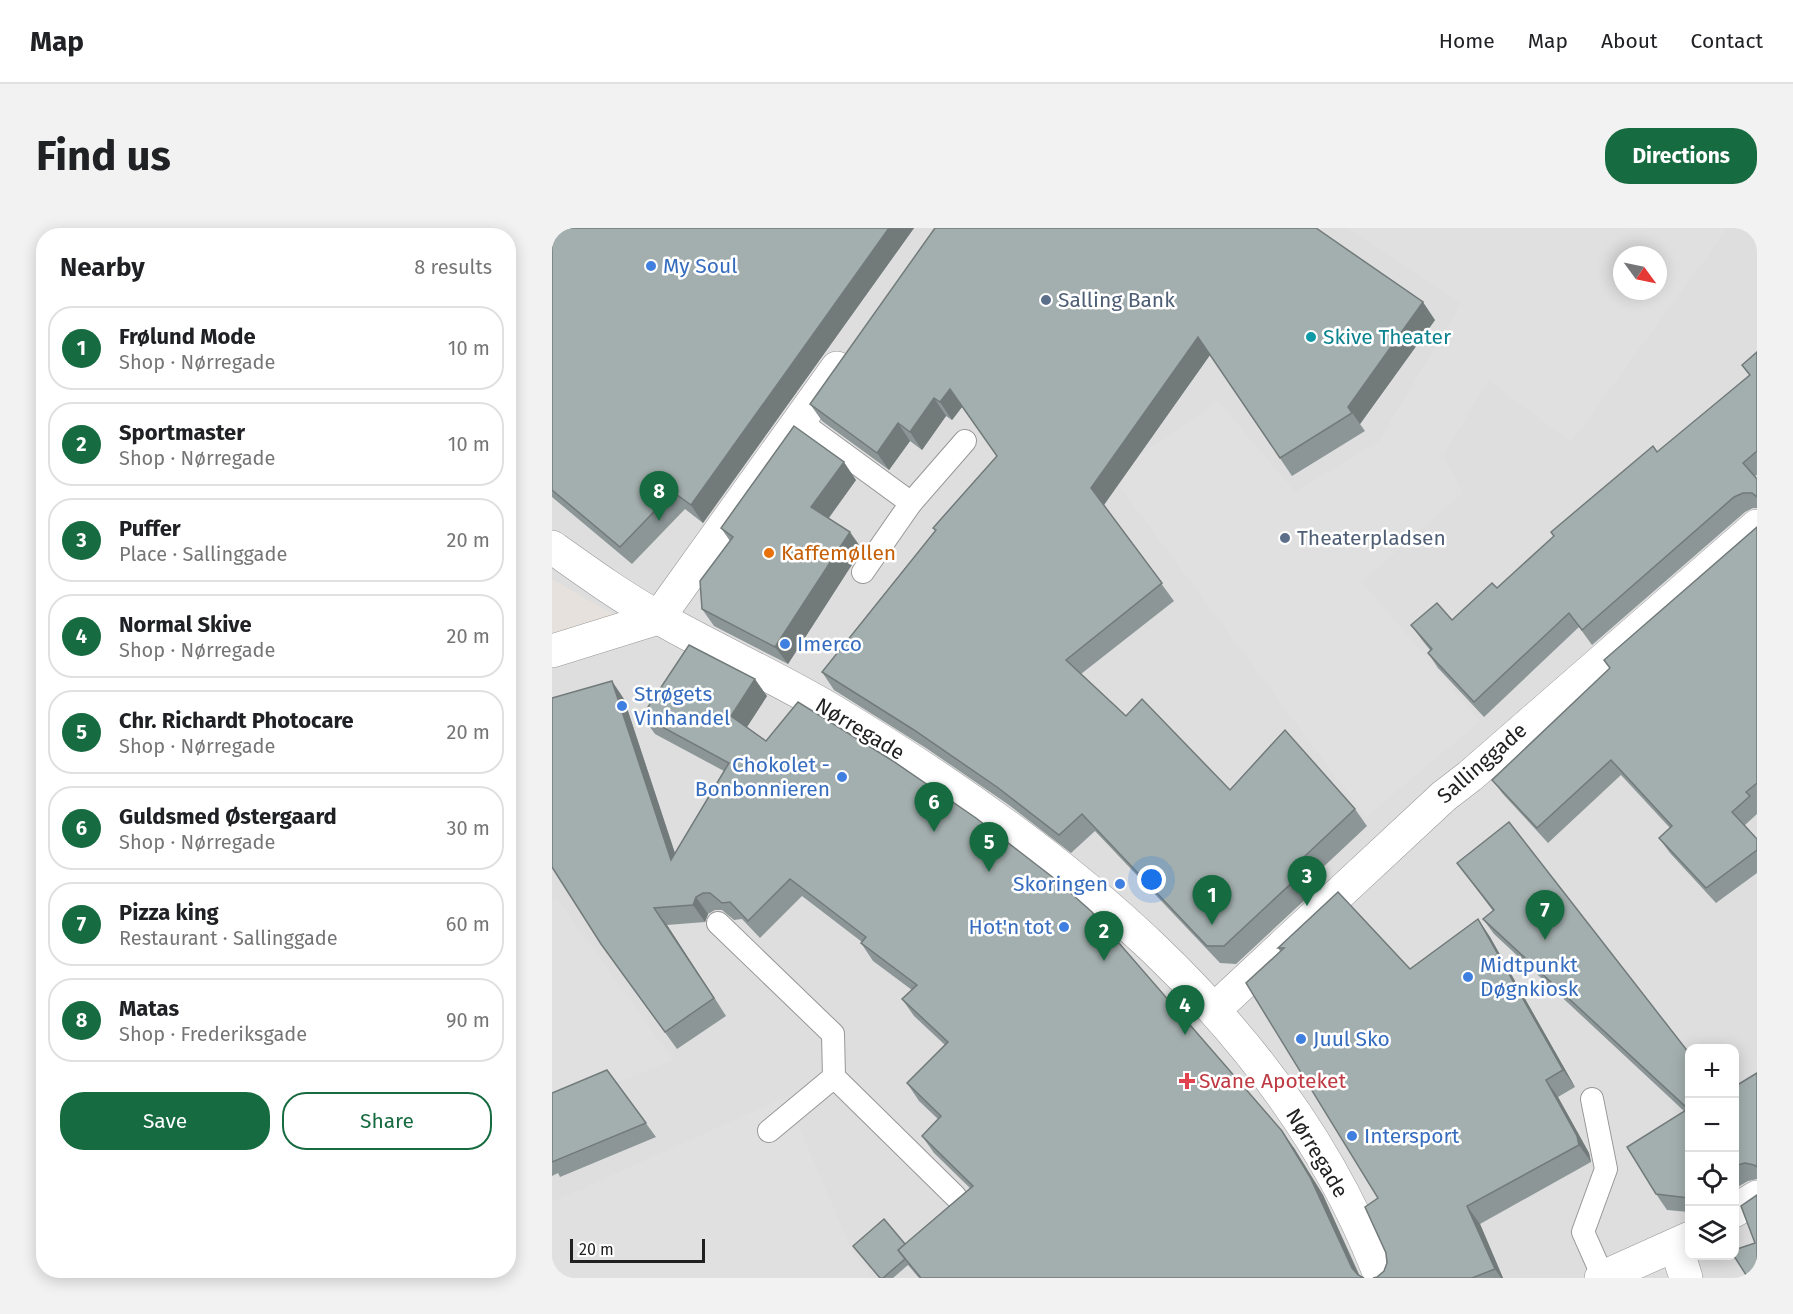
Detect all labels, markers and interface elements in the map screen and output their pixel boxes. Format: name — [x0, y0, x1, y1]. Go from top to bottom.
text: Map — [30, 25, 84, 58]
text: Home — [1439, 28, 1495, 54]
text: Map — [1528, 28, 1568, 54]
text: About — [1601, 28, 1658, 54]
text: Contact — [1691, 28, 1763, 54]
button: Directions — [1605, 128, 1757, 184]
text: Find us — [36, 131, 171, 181]
north arrow — [1613, 246, 1667, 300]
text: Nearby — [60, 252, 145, 283]
place label: My Soul — [663, 253, 737, 279]
text: 8 results — [414, 255, 492, 279]
marker: My Soul — [644, 259, 658, 273]
place label: Salling Bank — [1058, 287, 1175, 313]
marker: Salling Bank — [1039, 293, 1053, 307]
text: Frølund Mode — [119, 323, 256, 350]
place label: Skive Theater — [1323, 324, 1451, 350]
marker: Skive Theater — [1304, 330, 1318, 344]
text: 1 — [77, 336, 86, 360]
text: 10 m — [448, 336, 490, 360]
text: Shop · Nørregade — [119, 350, 275, 374]
text: Sportmaster — [119, 419, 245, 446]
text: 2 — [76, 432, 87, 456]
text: 10 m — [448, 432, 490, 456]
text: Shop · Nørregade — [119, 446, 275, 470]
pin: 8 — [640, 472, 678, 521]
text: Puffer — [119, 515, 181, 542]
place label: Theaterpladsen — [1297, 525, 1446, 551]
text: 3 — [76, 528, 87, 552]
text: 20 m — [447, 528, 490, 552]
marker: Theaterpladsen — [1278, 531, 1292, 545]
place label: Kaffemøllen — [781, 540, 896, 566]
text: Place · Sallinggade — [119, 542, 287, 566]
marker: Kaffemøllen — [762, 546, 776, 560]
text: Normal Skive — [119, 611, 252, 638]
text: 4 — [76, 624, 87, 648]
text: 20 m — [447, 624, 490, 648]
place label: Imerco — [797, 631, 862, 657]
marker: Imerco — [778, 637, 792, 651]
text: Shop · Nørregade — [119, 638, 275, 662]
place label: Strøgets Vinhandel — [634, 681, 730, 731]
street label: Nørregade — [811, 692, 909, 766]
marker: Strøgets Vinhandel — [615, 699, 629, 713]
text: Chr. Richardt Photocare — [119, 707, 354, 734]
street label: Sallinggade — [1432, 717, 1532, 809]
text: 5 — [76, 720, 87, 744]
text: 20 m — [447, 720, 490, 744]
text: Shop · Nørregade — [119, 734, 275, 758]
place label: Chokolet - Bonbonnieren — [695, 752, 830, 802]
marker: Chokolet - Bonbonnieren — [835, 770, 849, 784]
pin: 6 — [914, 782, 953, 832]
text: Guldsmed Østergaard — [119, 803, 337, 830]
text: 6 — [76, 816, 87, 840]
text: 30 m — [446, 816, 490, 840]
pin: 5 — [970, 822, 1008, 872]
text: Shop · Nørregade — [119, 830, 275, 854]
pin: 3 — [1288, 856, 1326, 906]
your location — [1137, 865, 1166, 894]
place label: Skoringen — [1013, 871, 1108, 897]
pin: 1 — [1192, 876, 1232, 925]
marker: Skoringen — [1113, 877, 1127, 891]
pin: 7 — [1526, 890, 1564, 940]
text: Pizza king — [119, 899, 219, 926]
text: 7 — [77, 912, 86, 936]
text: 60 m — [446, 912, 490, 936]
pin: 2 — [1084, 912, 1124, 961]
place label: Hot'n tot — [969, 914, 1052, 940]
marker: Hot'n tot — [1057, 920, 1071, 934]
text: Restaurant · Sallinggade — [119, 926, 338, 950]
place label: Midtpunkt Døgnkiosk — [1480, 952, 1579, 1002]
marker: Midtpunkt Døgnkiosk — [1461, 970, 1475, 984]
pin: 4 — [1166, 986, 1204, 1035]
text: Matas — [119, 995, 179, 1022]
text: 8 — [76, 1008, 87, 1032]
text: 90 m — [446, 1008, 490, 1032]
text: Shop · Frederiksgade — [119, 1022, 307, 1046]
place label: Juul Sko — [1313, 1026, 1390, 1052]
marker: Juul Sko — [1294, 1032, 1308, 1046]
map controls — [1685, 1044, 1739, 1260]
button: + — [1685, 1044, 1739, 1098]
place label: Svane Apoteket — [1199, 1068, 1346, 1094]
marker: Svane Apoteket — [1180, 1074, 1194, 1088]
button: Save — [60, 1092, 270, 1150]
button: Share — [282, 1092, 492, 1150]
button: − — [1685, 1098, 1739, 1152]
street label: Nørregade — [1280, 1104, 1354, 1202]
place label: Intersport — [1364, 1123, 1460, 1149]
marker: Intersport — [1345, 1129, 1359, 1143]
button: locate — [1685, 1152, 1739, 1206]
button: layers — [1685, 1206, 1739, 1260]
scale bar — [570, 1236, 705, 1264]
text: 20 m — [579, 1240, 614, 1259]

